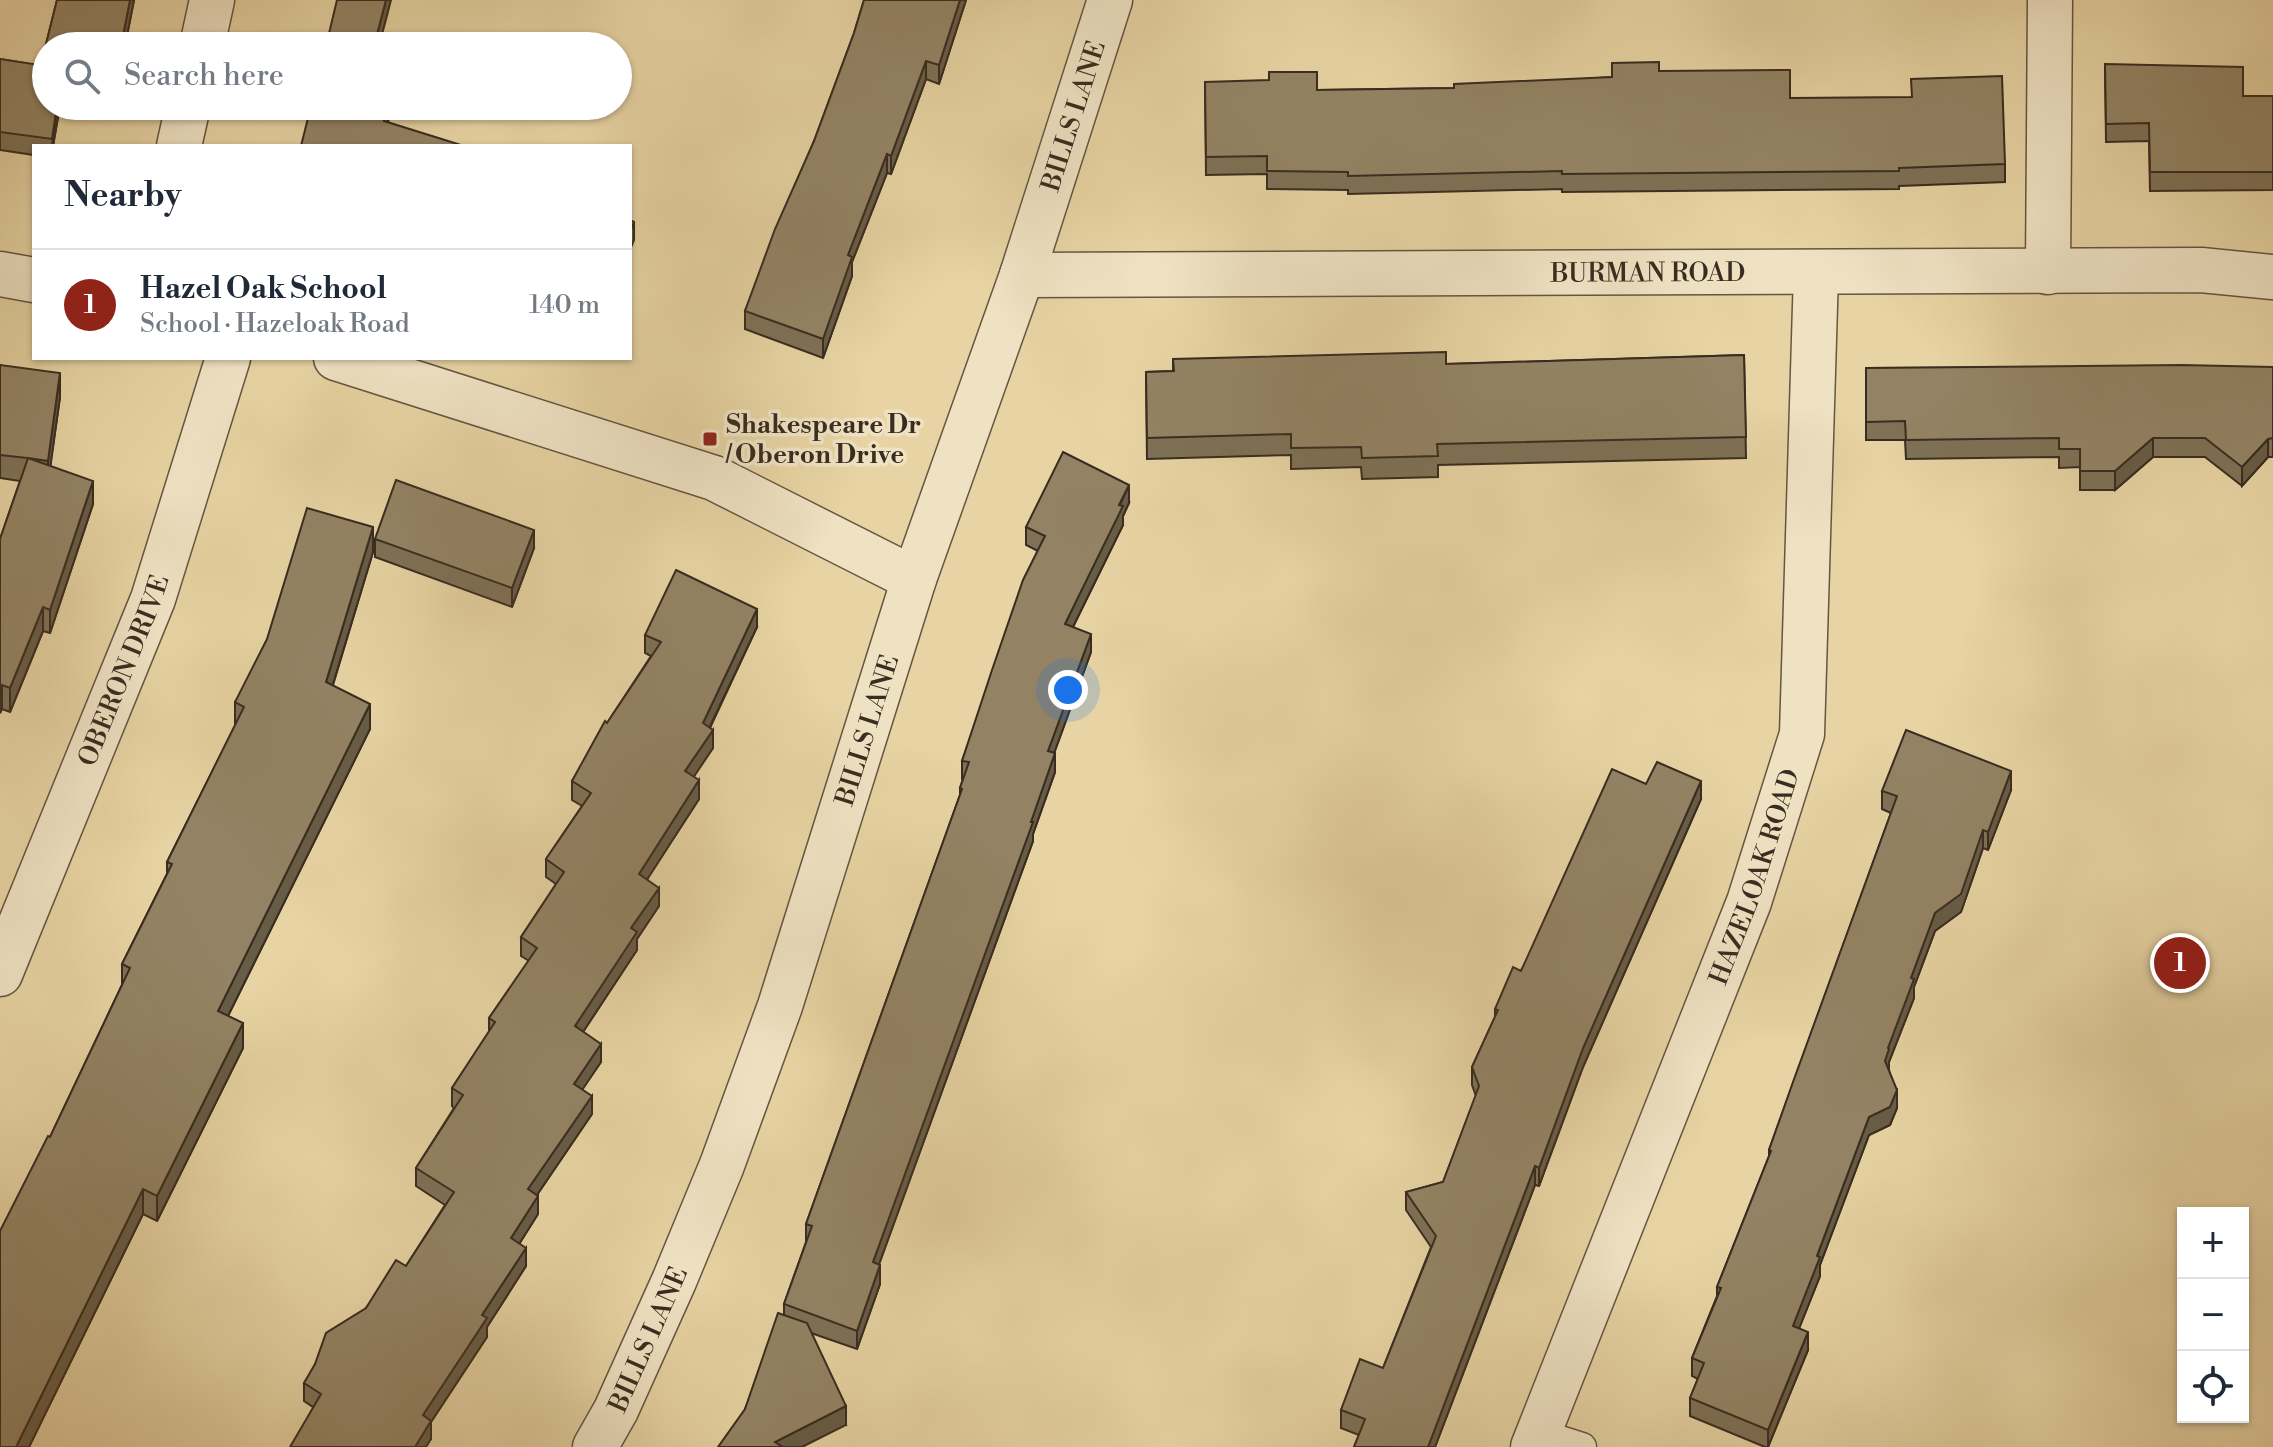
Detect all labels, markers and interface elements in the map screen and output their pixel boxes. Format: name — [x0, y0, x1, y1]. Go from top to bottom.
search box — [32, 32, 632, 120]
street label: BILLS LANE — [1035, 37, 1113, 196]
icon: search — [60, 54, 104, 98]
text: Search here — [124, 57, 284, 95]
text: Nearby — [64, 175, 182, 217]
street label: BURMAN ROAD — [1549, 257, 1746, 290]
text: Hazel Oak School — [140, 270, 387, 308]
text: 1 — [84, 289, 96, 321]
text: 140 m — [529, 289, 600, 321]
text: School · Hazeloak Road — [140, 308, 410, 340]
place label: Shakespeare Dr / Oberon Drive — [725, 409, 921, 471]
marker: Shakespeare Dr / Oberon Drive — [701, 430, 719, 448]
street label: OBERON DRIVE — [72, 571, 177, 771]
street label: BILLS LANE — [829, 651, 906, 811]
your location — [1048, 670, 1088, 710]
street label: HAZELOAK ROAD — [1703, 765, 1807, 990]
pin: 1 — [2154, 933, 2206, 993]
map controls — [2177, 1207, 2249, 1423]
button: + — [2177, 1207, 2249, 1279]
street label: BILLS LANE — [602, 1262, 695, 1418]
button: − — [2177, 1279, 2249, 1351]
button: locate — [2177, 1351, 2249, 1423]

